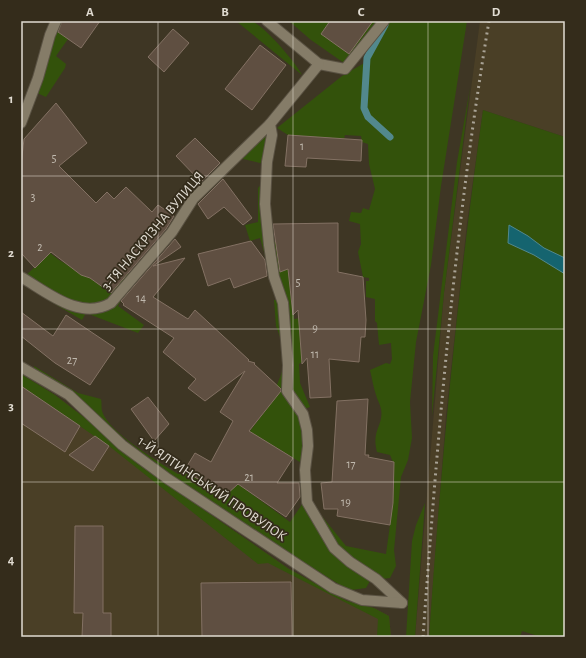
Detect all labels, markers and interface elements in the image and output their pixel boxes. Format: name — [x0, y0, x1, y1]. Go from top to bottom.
text: A — [86, 6, 94, 19]
text: B — [221, 6, 229, 19]
text: C — [358, 6, 365, 19]
text: D — [492, 6, 501, 19]
text: 1 — [9, 93, 13, 106]
house number: 1 — [300, 140, 304, 152]
house number: 5 — [51, 152, 57, 164]
street label: 3-ТЯ НАСКРІЗНА ВУЛИЦЯ — [99, 169, 207, 293]
house number: 3 — [31, 191, 36, 203]
house number: 2 — [37, 241, 43, 253]
text: 2 — [8, 247, 14, 260]
house number: 5 — [295, 276, 301, 288]
house number: 14 — [136, 292, 146, 304]
house number: 9 — [312, 322, 318, 334]
house number: 11 — [311, 348, 319, 360]
house number: 27 — [67, 354, 77, 366]
text: 3 — [8, 400, 14, 413]
street label: 1-Й ЯЛТИНСЬКИЙ ПРОВУЛОК — [135, 433, 290, 544]
house number: 17 — [346, 458, 356, 470]
house number: 21 — [244, 471, 254, 483]
house number: 19 — [341, 496, 351, 508]
text: 4 — [8, 554, 15, 567]

